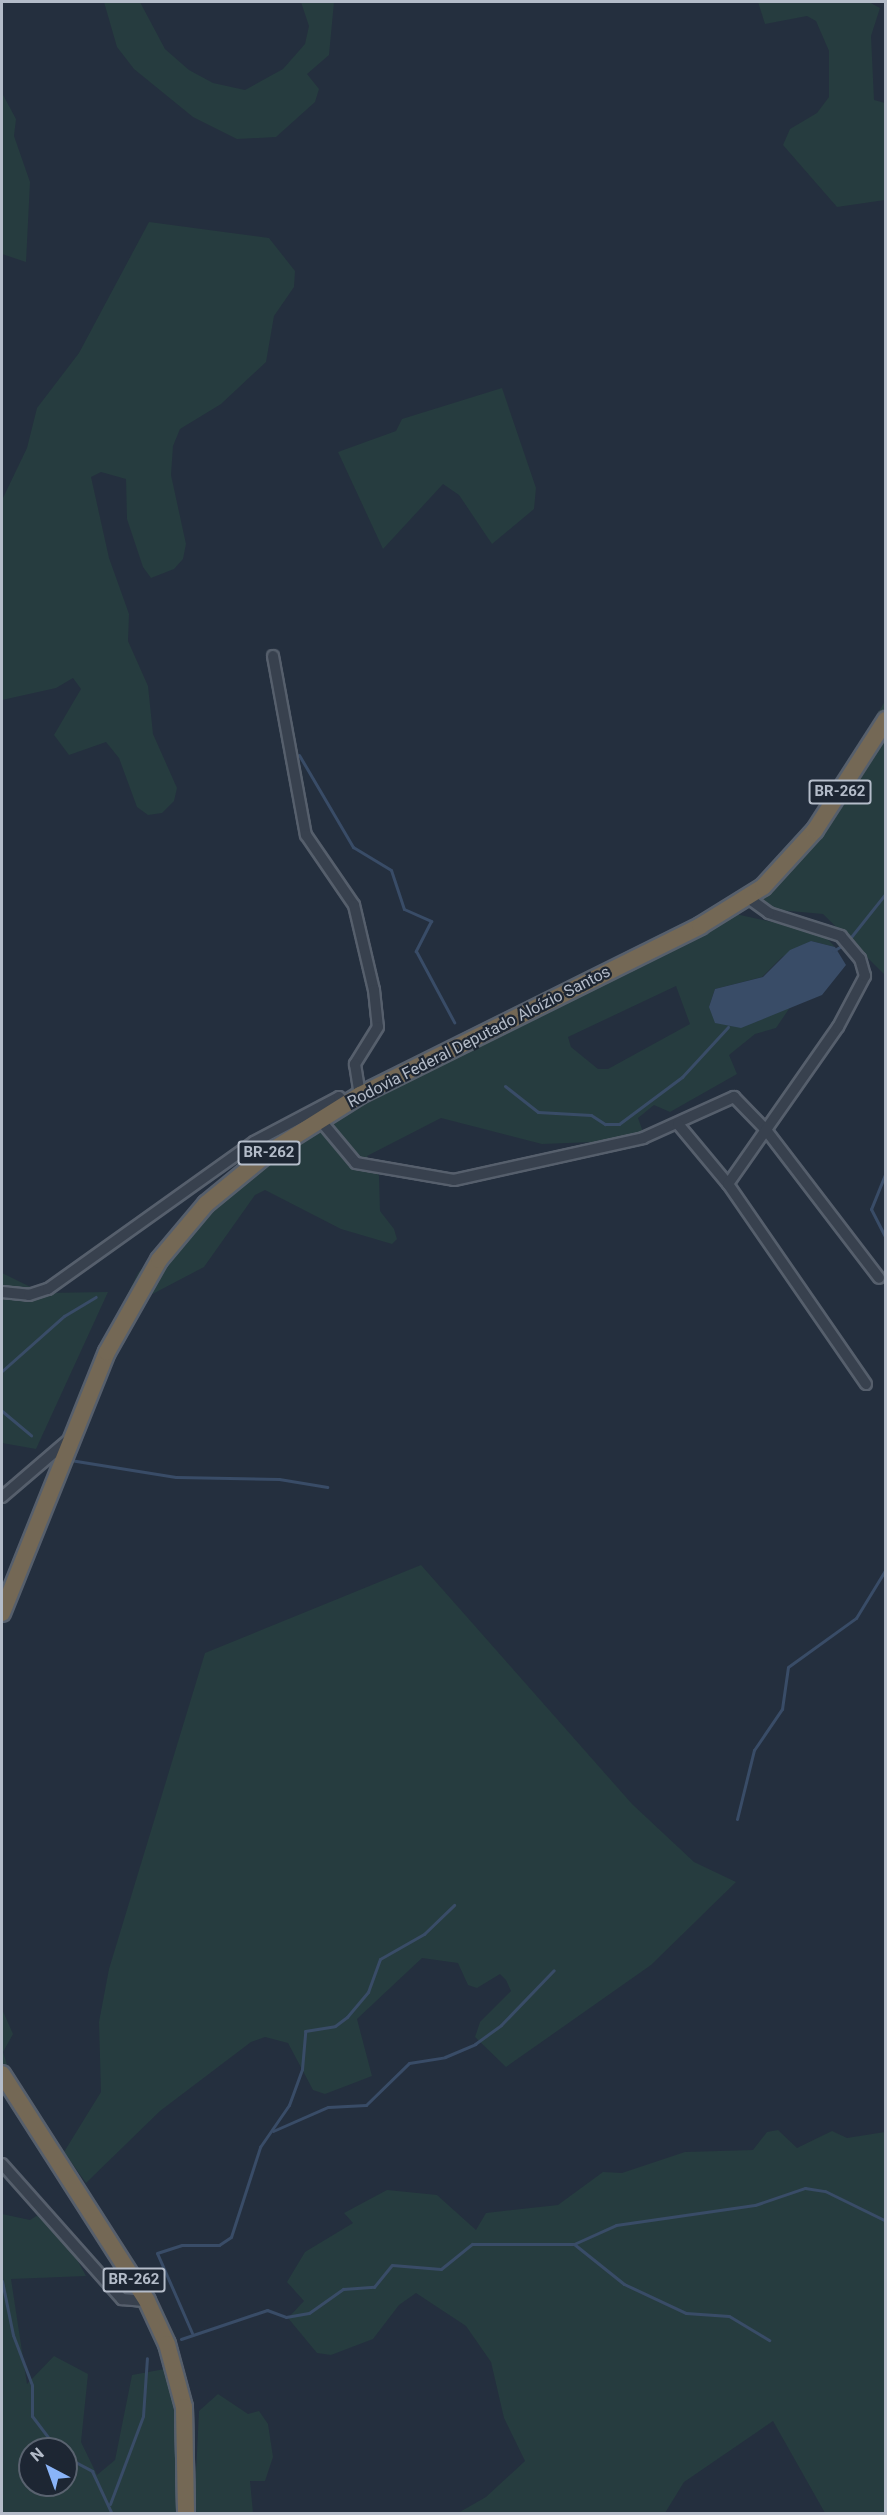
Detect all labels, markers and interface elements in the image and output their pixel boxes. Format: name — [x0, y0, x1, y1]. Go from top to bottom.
road number: BR-262 — [808, 780, 872, 804]
street label: Rodovia Federal Deputado Aloízio Santos — [344, 962, 614, 1112]
road number: BR-262 — [238, 1141, 300, 1165]
road number: BR-262 — [102, 2268, 166, 2292]
north arrow — [18, 2437, 78, 2497]
text: N — [27, 2444, 48, 2465]

